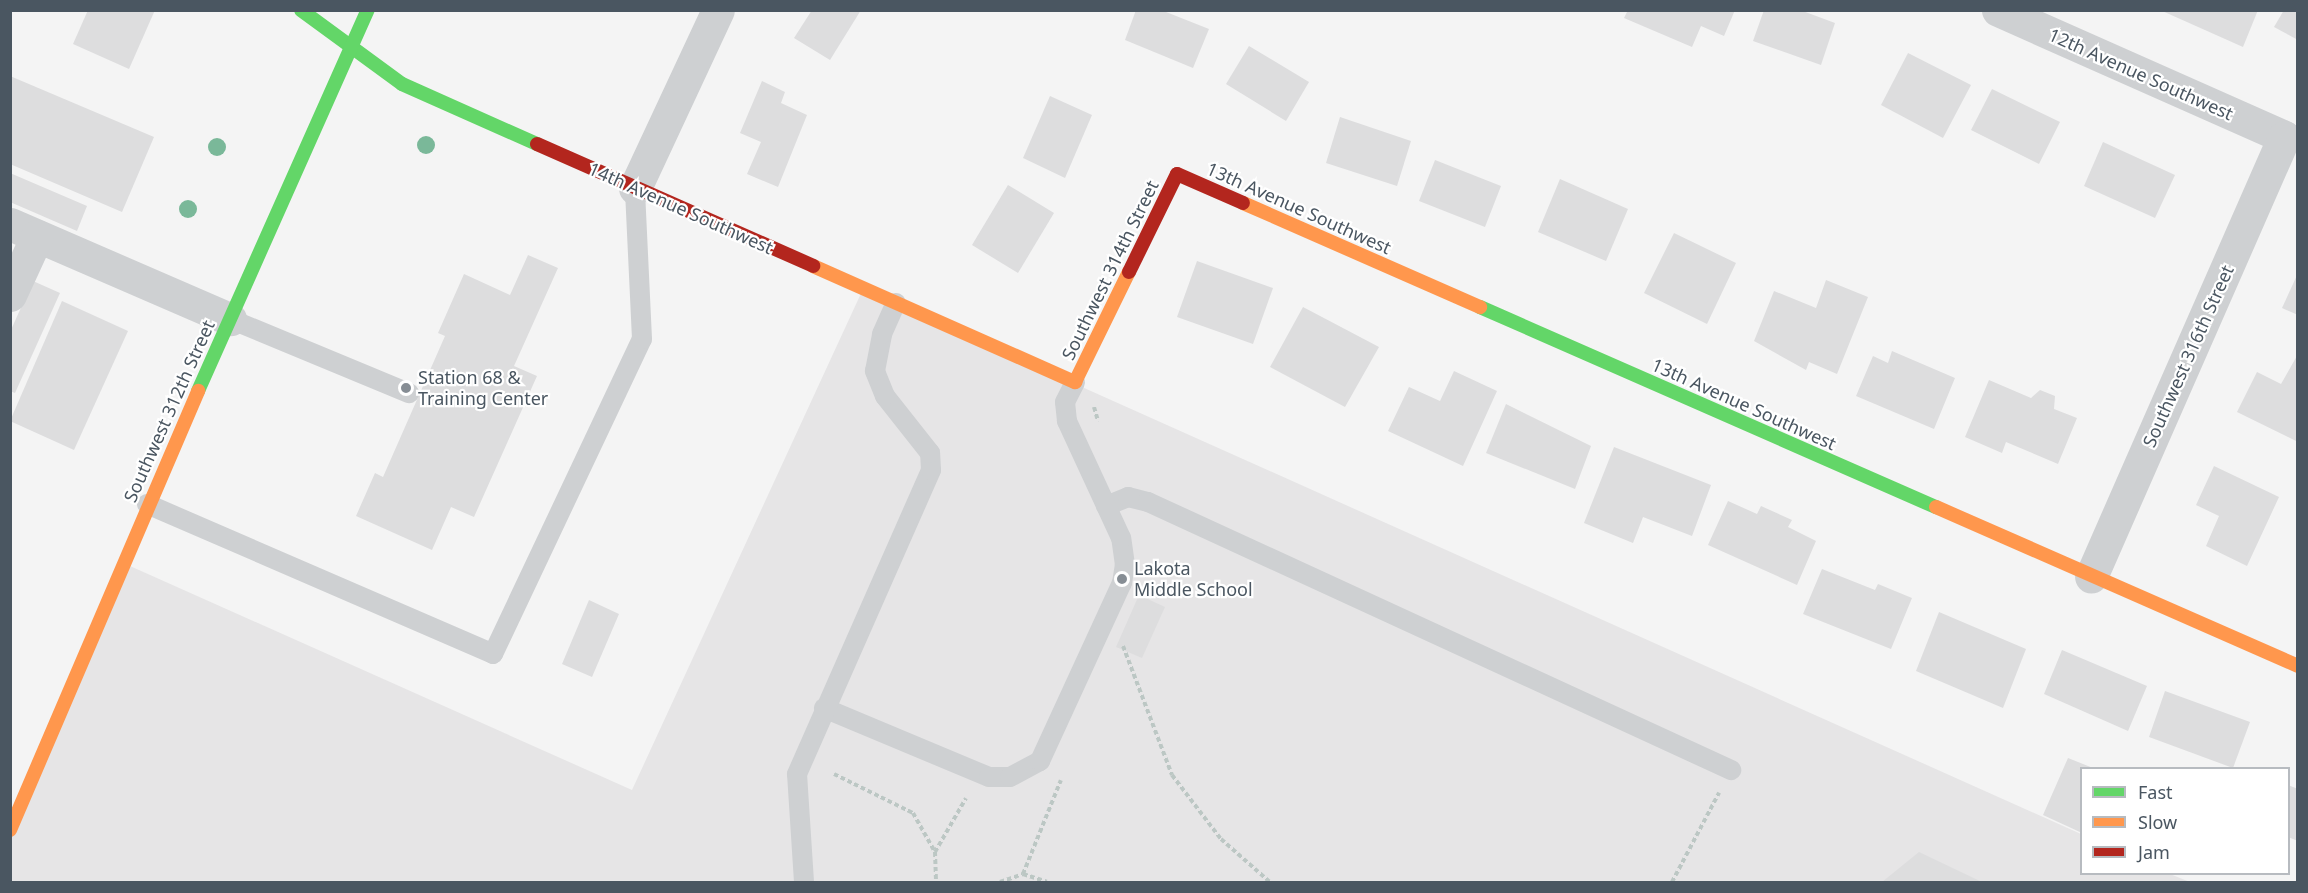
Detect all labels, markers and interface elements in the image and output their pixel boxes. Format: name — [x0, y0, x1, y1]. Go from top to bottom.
street label: 12th Avenue Southwest — [2045, 24, 2237, 124]
street label: 14th Avenue Southwest — [585, 158, 777, 258]
street label: 13th Avenue Southwest — [1203, 158, 1395, 258]
street label: Southwest 314th Street — [1057, 177, 1163, 363]
street label: Southwest 316th Street — [2138, 262, 2238, 450]
street label: Southwest 312th Street — [119, 317, 219, 505]
street label: 13th Avenue Southwest — [1648, 354, 1840, 454]
place label: Station 68 & Training Center — [418, 367, 548, 410]
marker: Station 68 & Training Center — [399, 381, 413, 395]
place label: Lakota Middle School — [1134, 558, 1253, 600]
marker: Lakota Middle School — [1115, 572, 1129, 586]
legend — [2080, 767, 2290, 875]
text: Fast — [2138, 780, 2173, 804]
text: Slow — [2138, 810, 2177, 834]
text: Jam — [2138, 840, 2170, 864]

